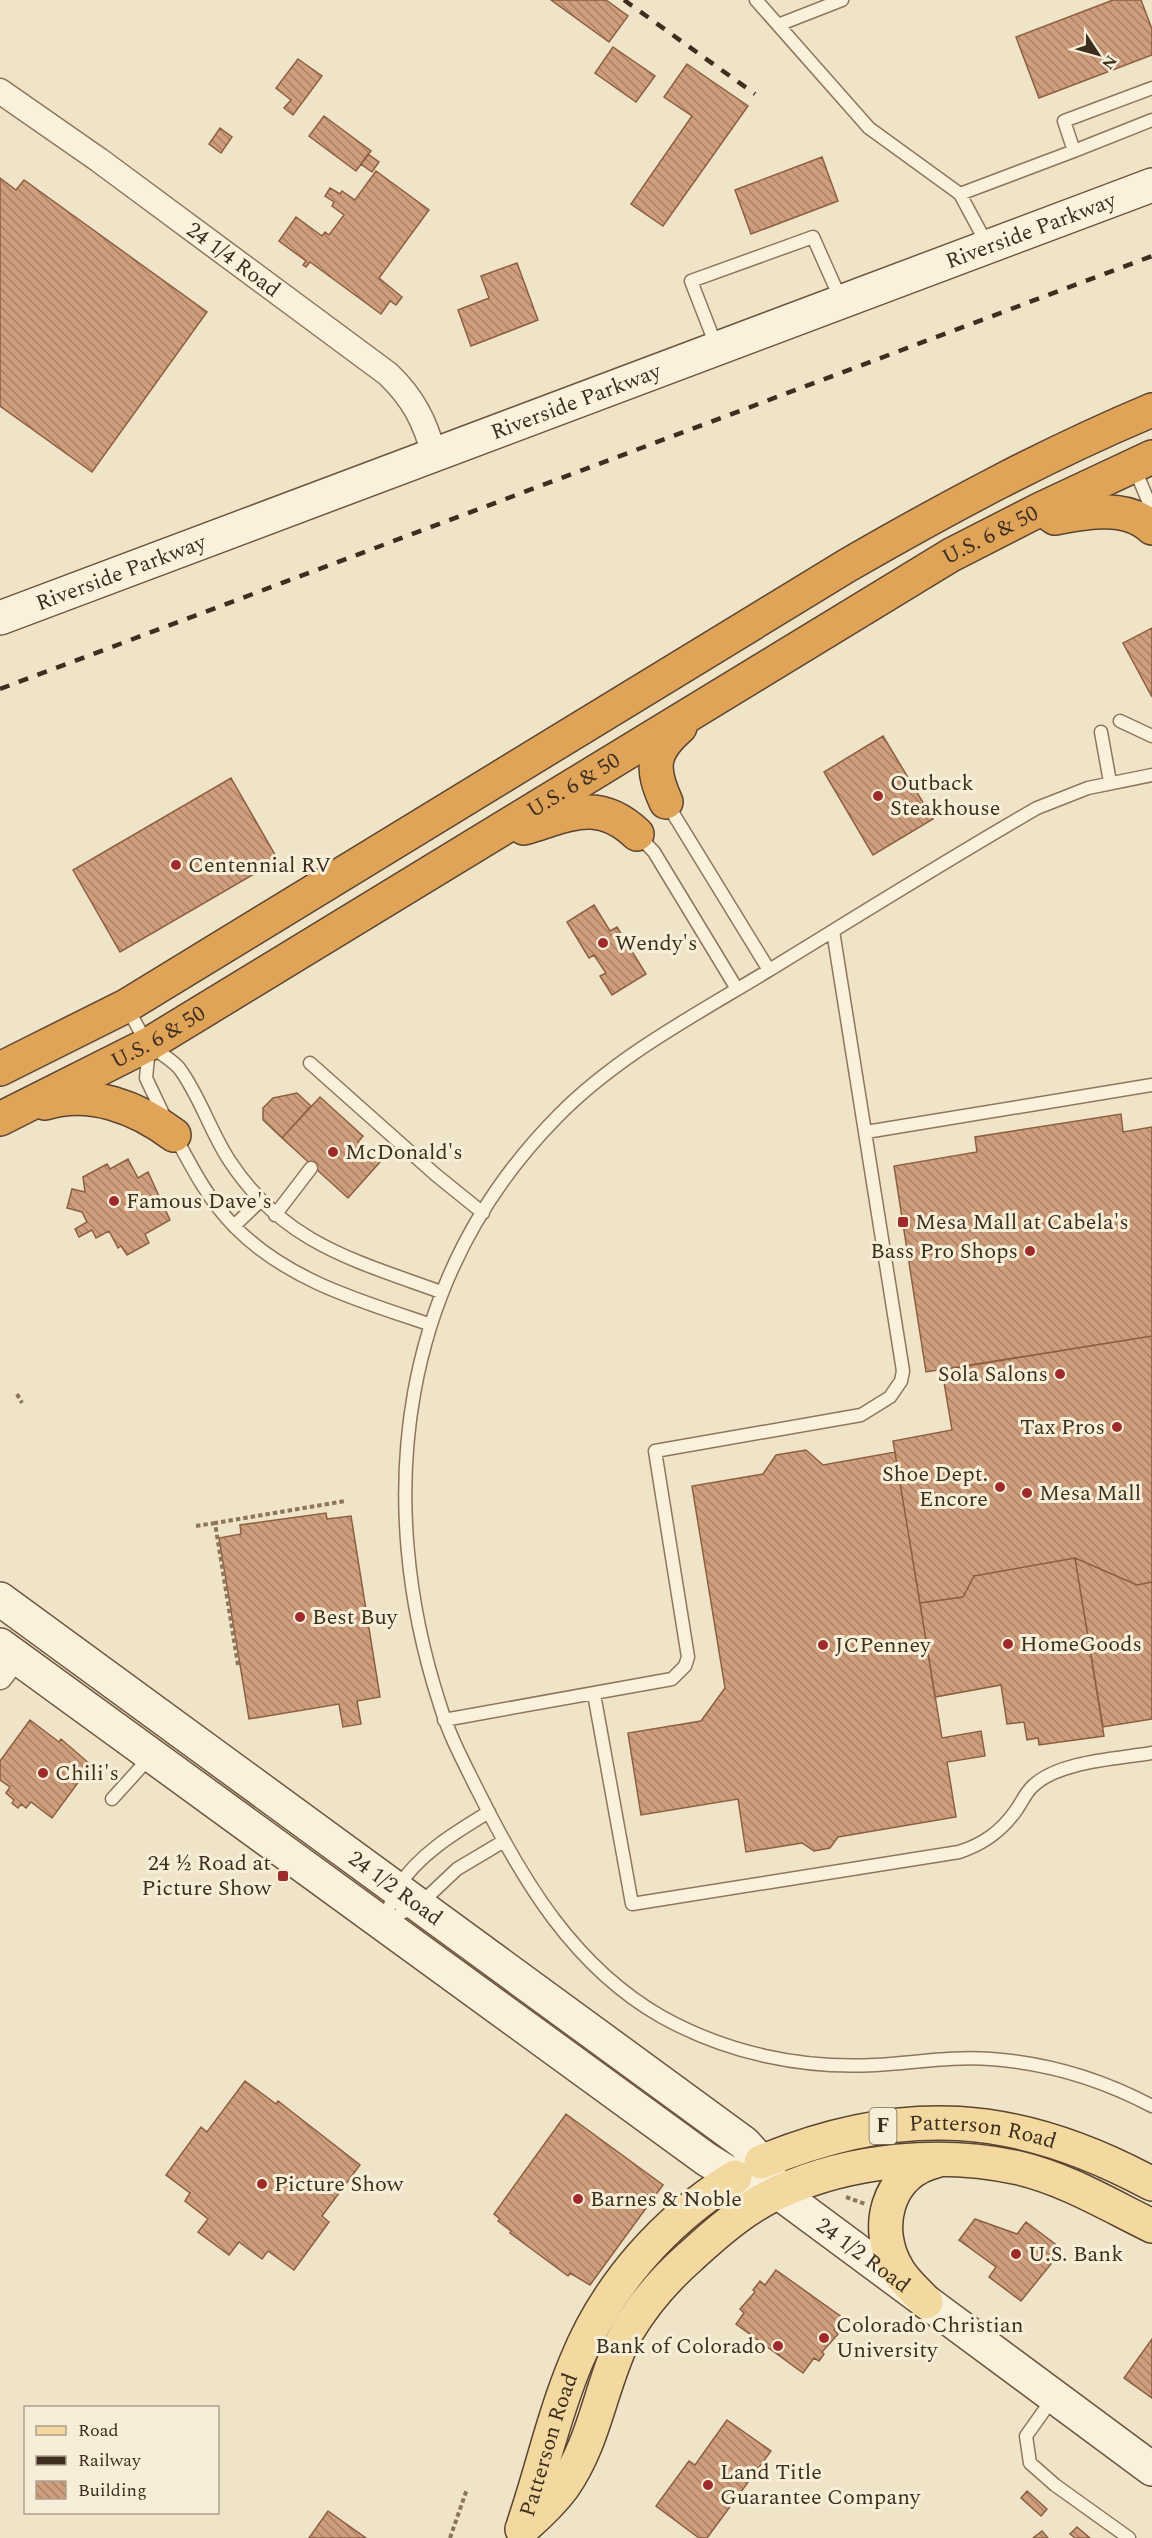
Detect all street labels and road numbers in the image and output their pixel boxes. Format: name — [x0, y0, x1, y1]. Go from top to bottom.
street label: Riverside Parkway — [941, 183, 1122, 278]
street label: 24 1/4 Road — [179, 214, 288, 306]
street label: Riverside Parkway — [486, 354, 667, 449]
street label: U.S. 6 & 50 — [936, 497, 1044, 574]
street label: Riverside Parkway — [31, 525, 212, 620]
street label: U.S. 6 & 50 — [520, 744, 627, 826]
street label: U.S. 6 & 50 — [105, 997, 212, 1077]
street label: 24 1/2 Road — [341, 1842, 450, 1934]
street label: Patterson Road — [908, 2106, 1061, 2158]
road number: F — [870, 2108, 896, 2144]
street label: 24 1/2 Road — [809, 2209, 917, 2301]
street label: Patterson Road — [511, 2368, 587, 2521]

